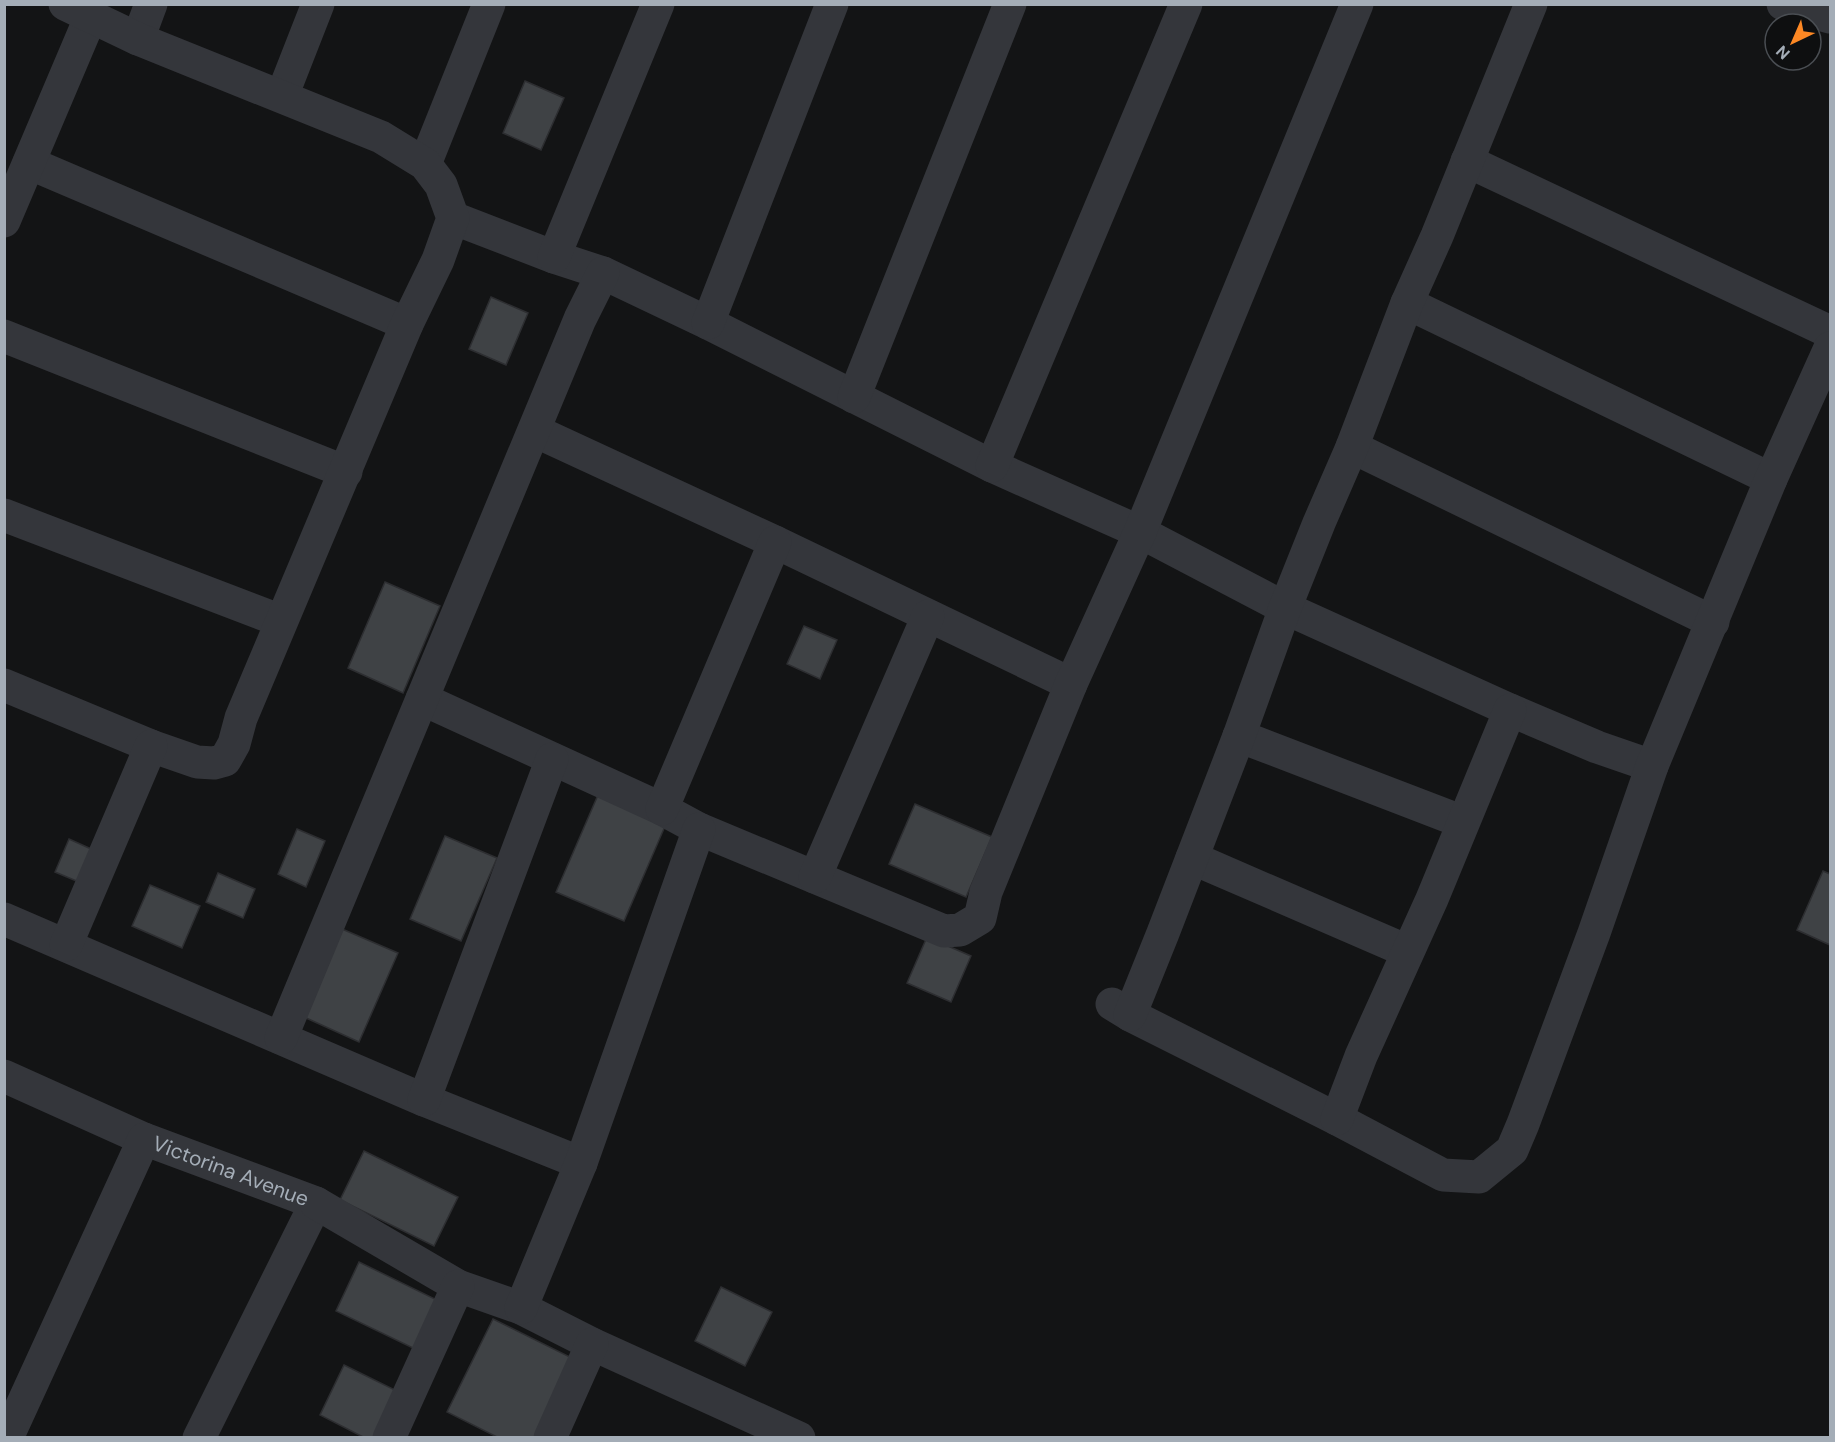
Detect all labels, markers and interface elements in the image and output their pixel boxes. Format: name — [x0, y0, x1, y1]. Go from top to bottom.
north arrow — [1763, 12, 1823, 72]
text: N — [1771, 41, 1794, 64]
street label: Victorina Avenue — [149, 1129, 313, 1213]

